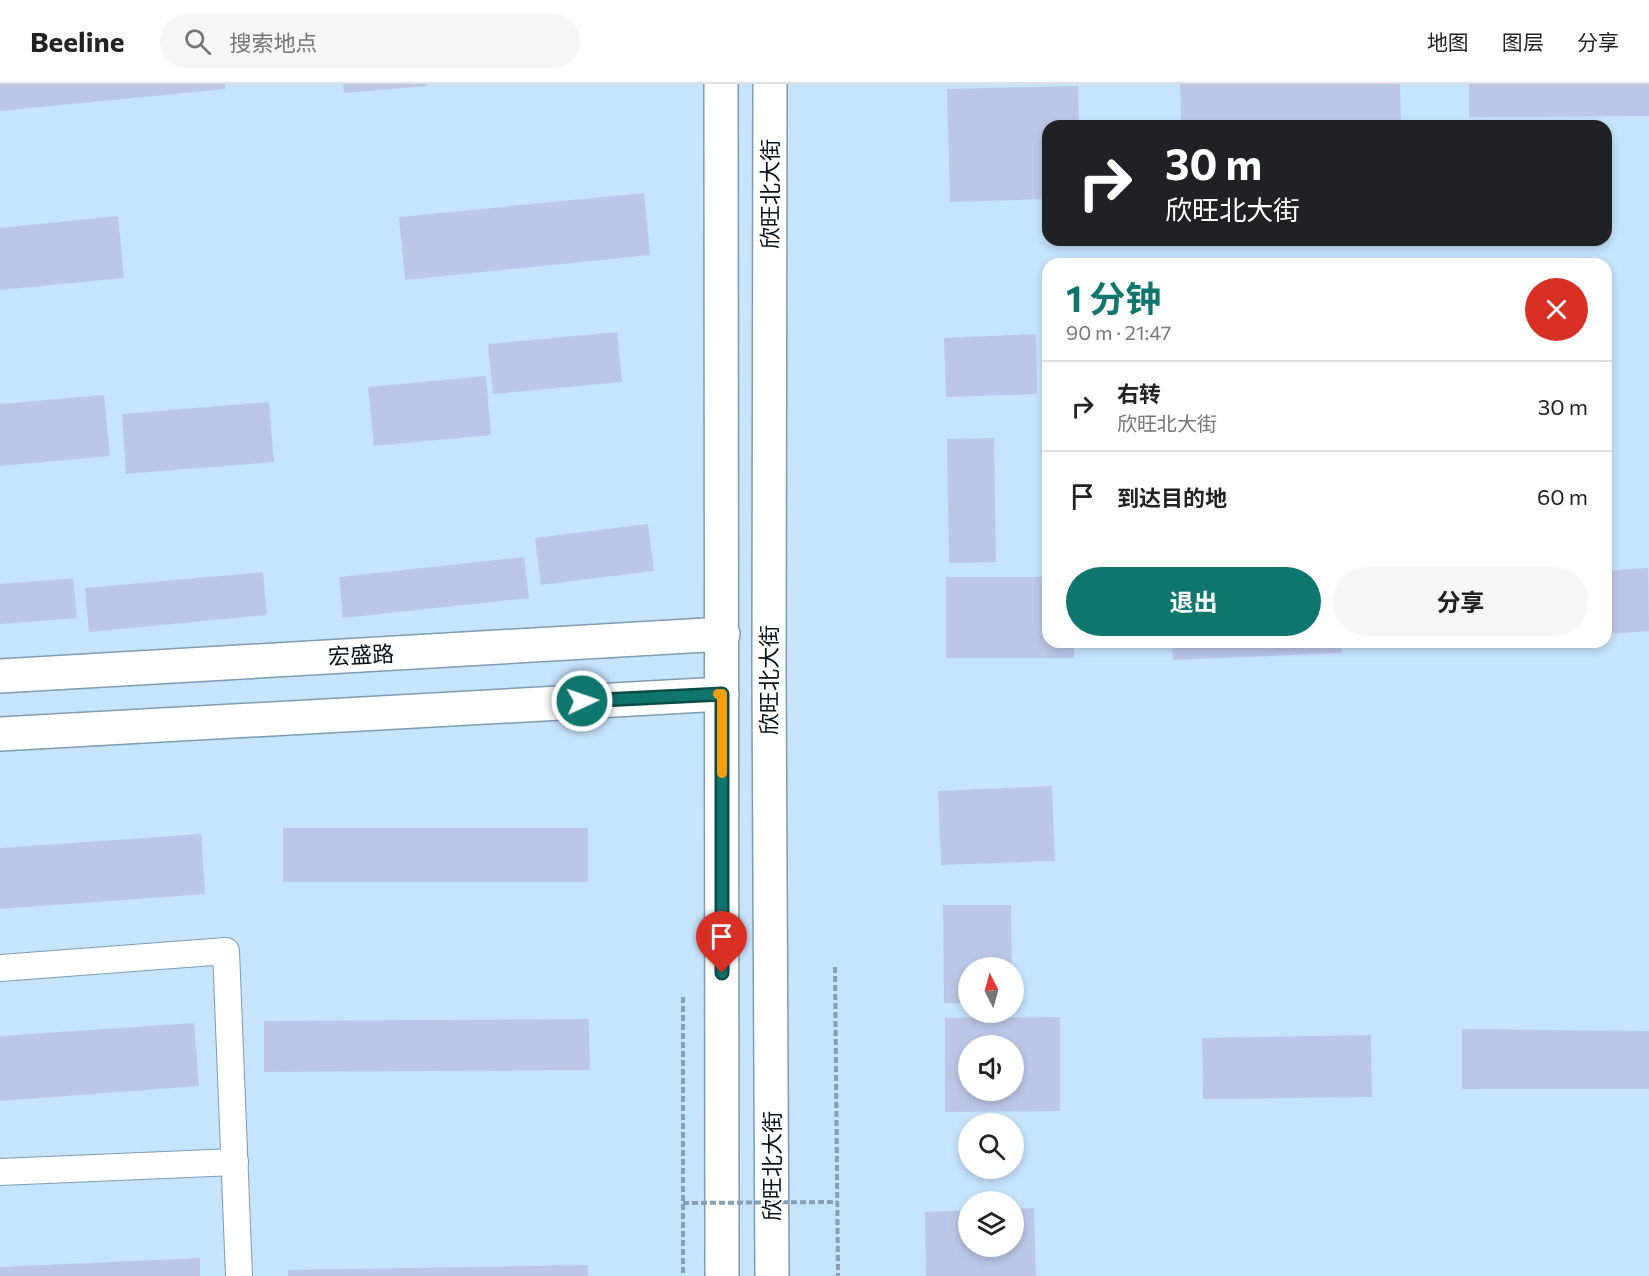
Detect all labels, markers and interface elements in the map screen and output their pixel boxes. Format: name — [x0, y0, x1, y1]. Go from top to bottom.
search box — [160, 14, 580, 68]
text: Beeline — [30, 24, 124, 58]
icon: search — [181, 25, 214, 58]
text: 搜索地点 — [229, 29, 317, 56]
text: 地图 — [1427, 29, 1469, 54]
text: 图层 — [1502, 29, 1544, 54]
text: 分享 — [1577, 29, 1619, 54]
text: 30 m — [1165, 137, 1262, 189]
street label: 欣旺北大街 — [756, 139, 783, 249]
icon: right — [1066, 144, 1144, 222]
text: 欣旺北大街 — [1165, 193, 1300, 226]
text: 1 分钟 — [1066, 275, 1161, 319]
button: close — [1525, 278, 1588, 341]
text: 90 m · 21:47 — [1066, 320, 1171, 344]
text: 右转 — [1117, 380, 1161, 407]
icon: right — [1066, 390, 1099, 423]
text: 30 m — [1538, 393, 1588, 420]
text: 欣旺北大街 — [1117, 411, 1217, 435]
icon: arrive — [1066, 480, 1099, 513]
text: 60 m — [1537, 483, 1588, 510]
text: 到达目的地 — [1117, 484, 1227, 511]
button: 退出 — [1066, 567, 1321, 636]
button: 分享 — [1333, 567, 1588, 636]
street label: 欣旺北大街 — [755, 625, 782, 735]
street label: 宏盛路 — [327, 639, 395, 670]
position arrow — [550, 669, 614, 733]
pin — [696, 911, 747, 973]
icon: arrive — [705, 920, 738, 953]
north arrow — [958, 957, 1024, 1023]
map controls — [958, 957, 1024, 1257]
button: sound — [958, 1035, 1024, 1101]
street label: 欣旺北大街 — [758, 1111, 785, 1221]
button: search — [958, 1113, 1024, 1179]
button: layers — [958, 1191, 1024, 1257]

